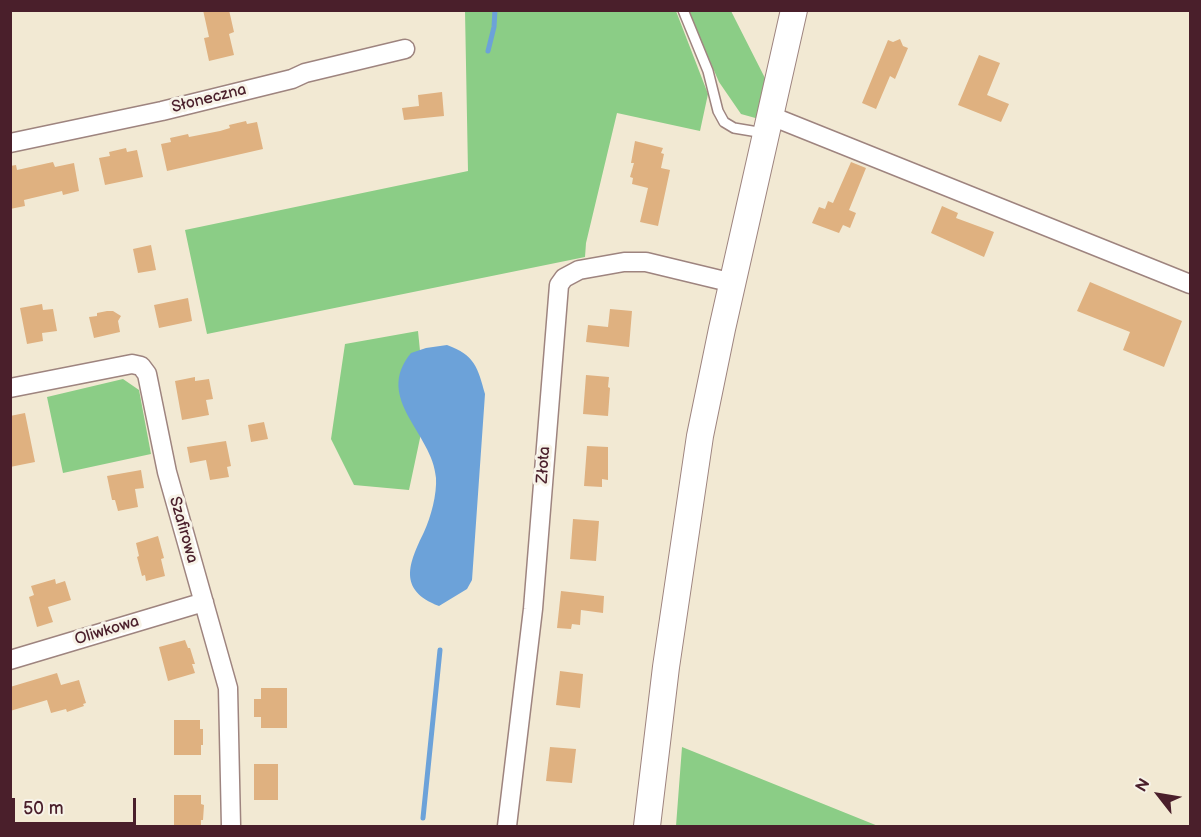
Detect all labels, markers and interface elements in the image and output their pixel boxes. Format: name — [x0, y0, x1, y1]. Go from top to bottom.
street label: Słoneczna — [170, 80, 248, 118]
street label: Złota — [533, 446, 555, 484]
street label: Szafirowa — [164, 495, 202, 565]
street label: Oliwkowa — [72, 612, 142, 650]
north arrow — [1129, 765, 1189, 825]
text: N — [1132, 775, 1154, 796]
scale bar — [15, 786, 140, 824]
text: 50 m — [23, 798, 64, 819]

